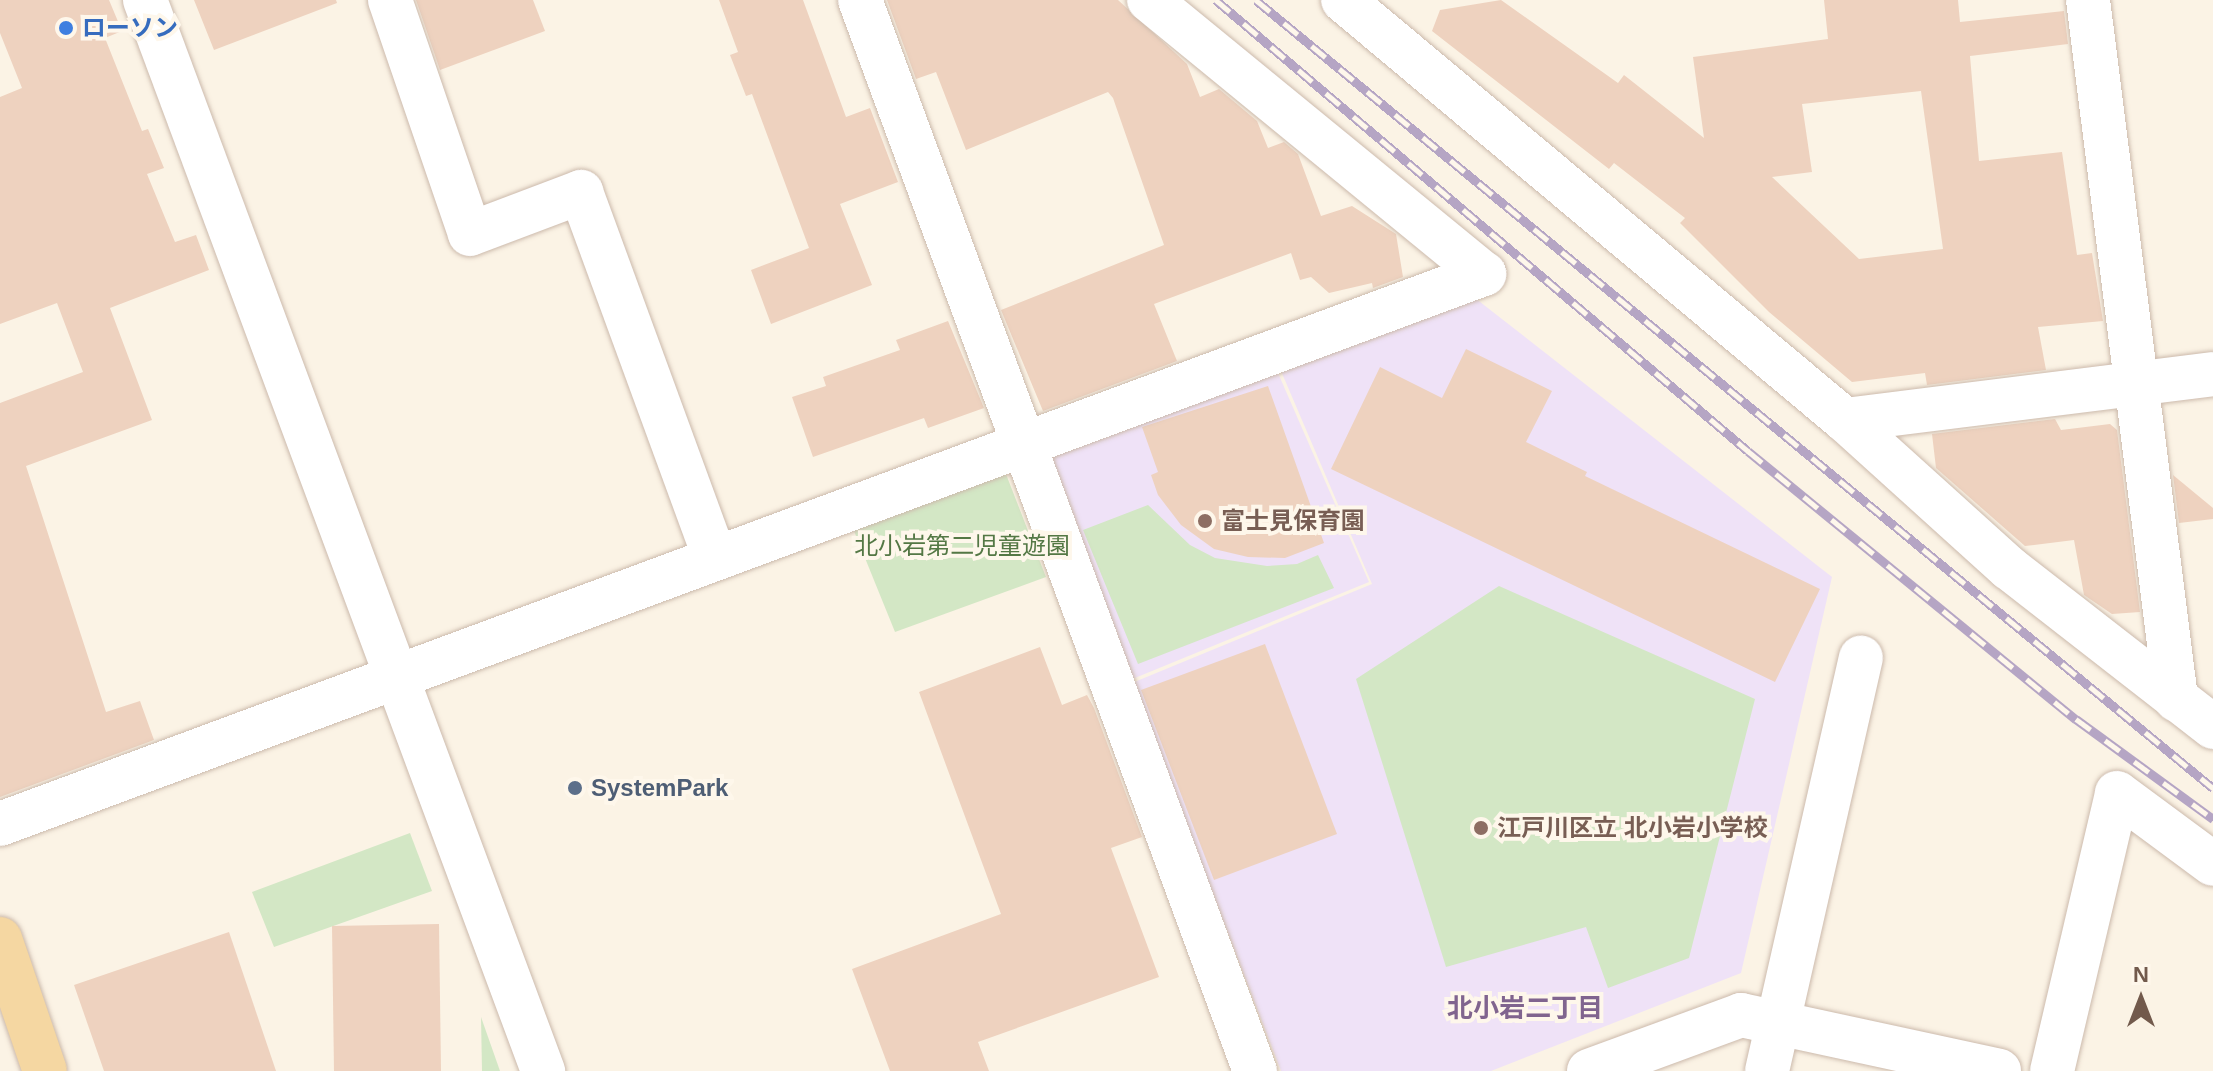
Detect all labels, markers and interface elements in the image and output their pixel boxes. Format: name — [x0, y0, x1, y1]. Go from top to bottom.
place label: ローソン — [82, 14, 178, 42]
marker: ローソン — [57, 19, 75, 37]
place label: 富士見保育園 — [1221, 507, 1365, 535]
marker: 富士見保育園 — [1196, 512, 1214, 530]
park label: 北小岩第二児童遊園 — [854, 532, 1070, 560]
place label: SystemPark — [591, 774, 728, 802]
marker: SystemPark — [566, 779, 584, 797]
place label: 江戸川区立 北小岩小学校 — [1497, 814, 1768, 842]
marker: 江戸川区立 北小岩小学校 — [1472, 819, 1490, 837]
north arrow — [2101, 959, 2181, 1039]
text: N — [2133, 962, 2149, 987]
district label: 北小岩二丁目 — [1447, 993, 1603, 1025]

